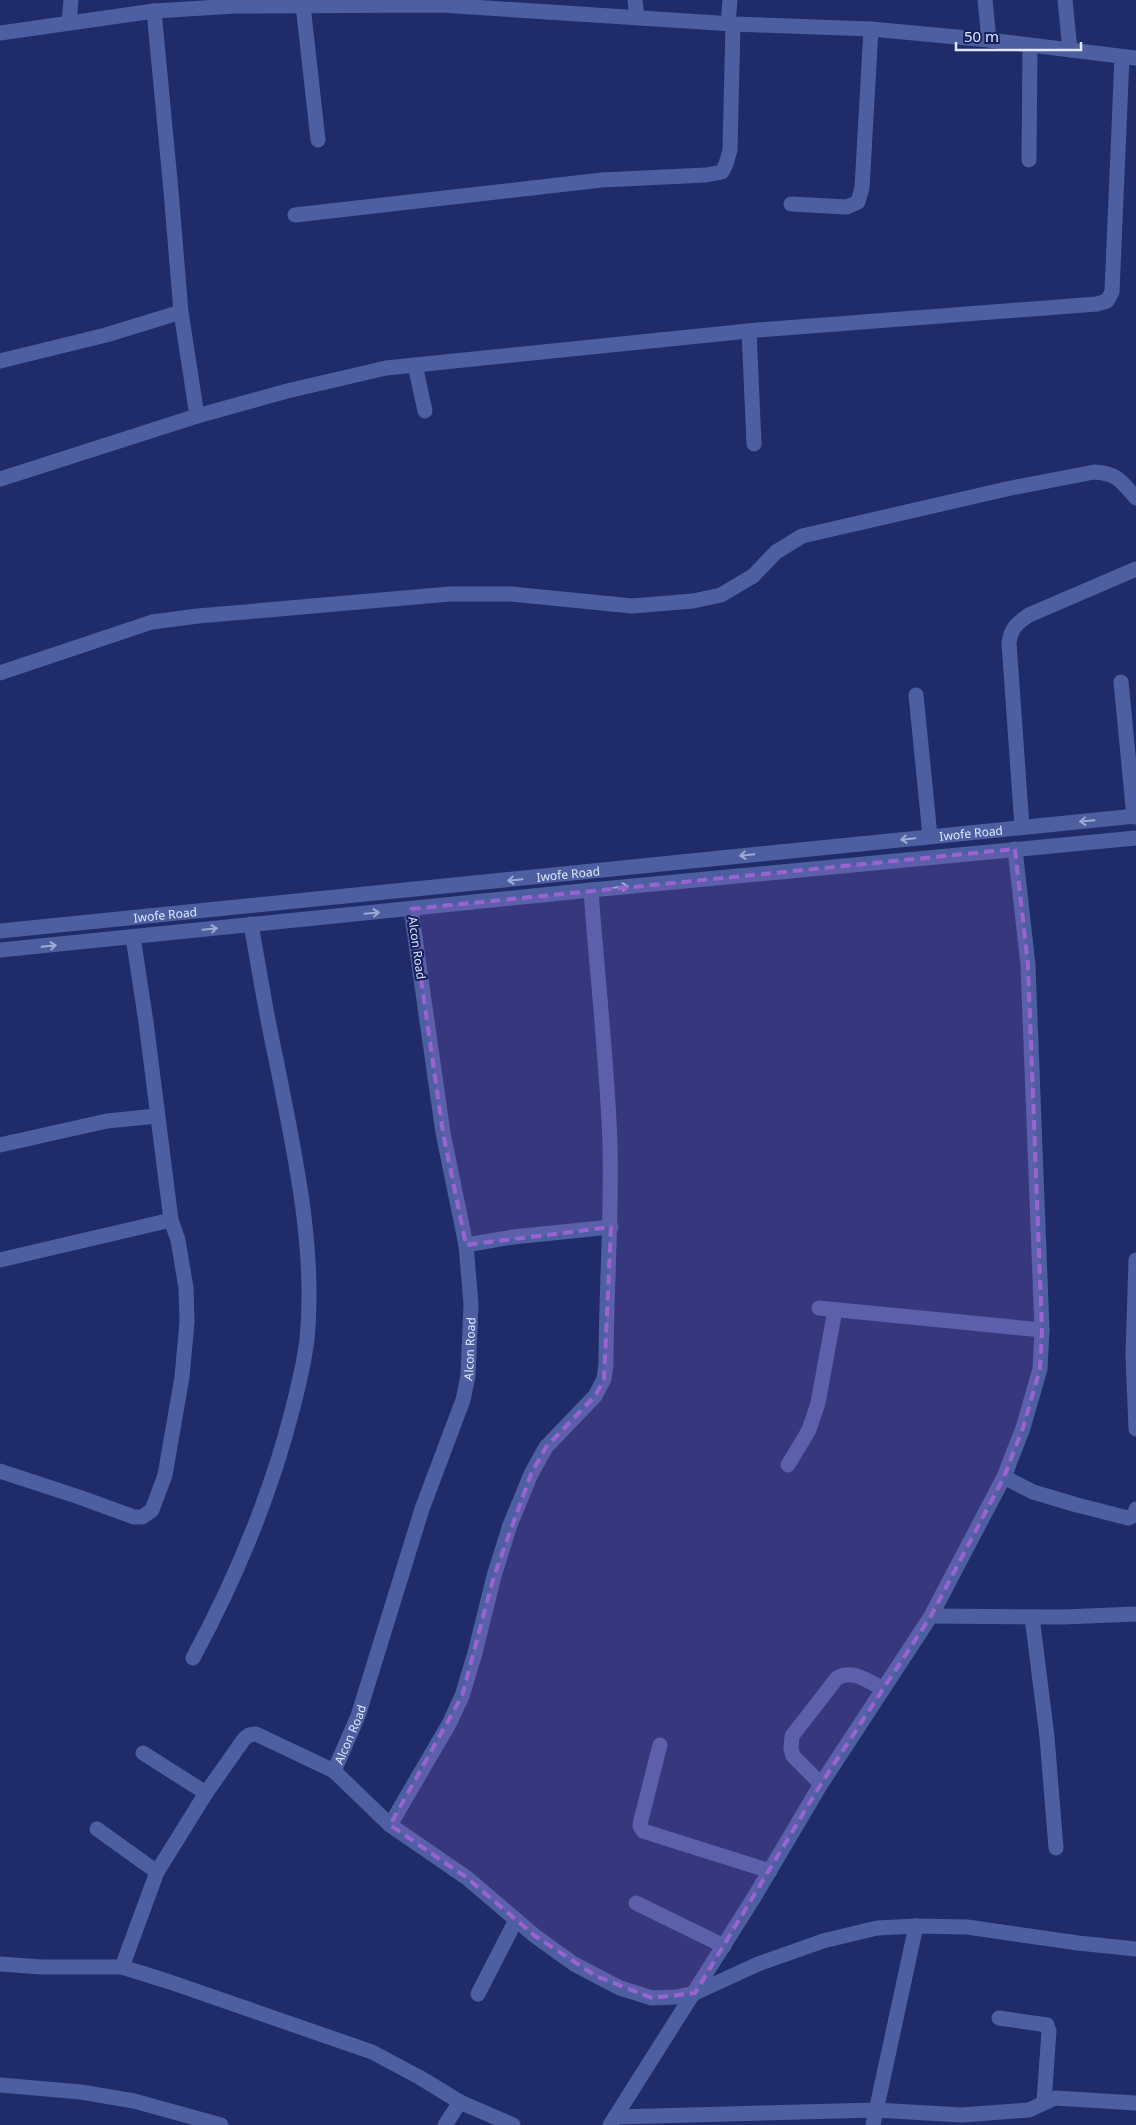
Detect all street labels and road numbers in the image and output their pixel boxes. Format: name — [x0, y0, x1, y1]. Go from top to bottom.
street label: Iwofe Road — [938, 821, 1004, 844]
street label: Iwofe Road — [536, 862, 601, 885]
street label: Iwofe Road — [133, 903, 198, 926]
street label: Alcon Road — [404, 916, 430, 980]
street label: Alcon Road — [459, 1317, 479, 1382]
street label: Alcon Road — [330, 1702, 370, 1767]

